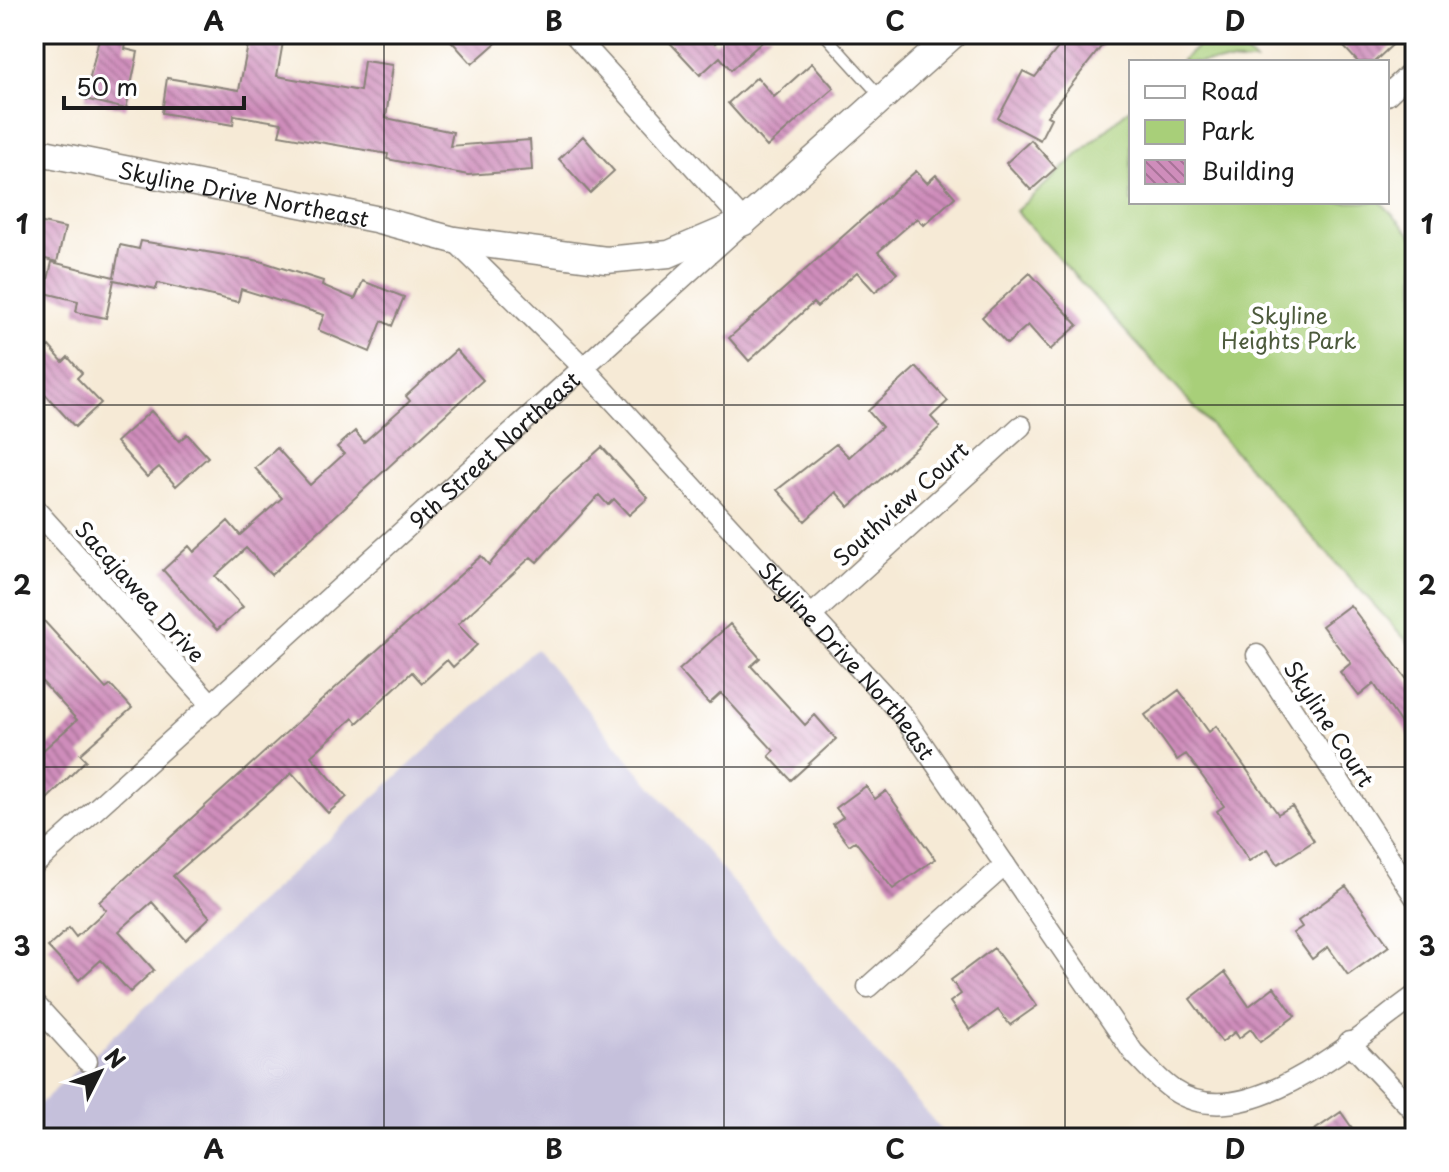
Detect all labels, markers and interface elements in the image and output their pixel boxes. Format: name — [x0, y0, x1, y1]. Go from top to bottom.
text: A — [204, 1, 224, 40]
text: B — [545, 1, 563, 40]
text: C — [885, 1, 905, 40]
text: D — [1225, 1, 1245, 40]
scale bar — [64, 60, 244, 110]
legend — [1129, 60, 1389, 204]
text: 50 m — [76, 68, 138, 104]
text: Road — [1201, 72, 1259, 108]
text: Park — [1201, 112, 1255, 148]
street label: Skyline Drive Northeast — [116, 152, 372, 234]
text: Building — [1201, 152, 1295, 188]
text: 1 — [16, 204, 28, 243]
text: 1 — [1421, 204, 1433, 243]
park label: Skyline Heights Park — [1221, 298, 1357, 356]
street label: 9th Street Northeast — [401, 362, 587, 535]
street label: Southview Court — [825, 433, 975, 573]
street label: Sacajawea Drive — [68, 513, 214, 669]
street label: Skyline Drive Northeast — [752, 553, 944, 766]
text: 2 — [13, 565, 31, 604]
text: 2 — [1418, 565, 1436, 604]
street label: Skyline Court — [1277, 653, 1383, 793]
text: 3 — [13, 926, 31, 965]
text: 3 — [1418, 926, 1436, 965]
north arrow — [60, 1032, 140, 1112]
text: N — [98, 1040, 134, 1075]
text: A — [204, 1129, 224, 1168]
text: B — [545, 1129, 563, 1168]
text: C — [885, 1129, 905, 1168]
text: D — [1225, 1129, 1245, 1168]

